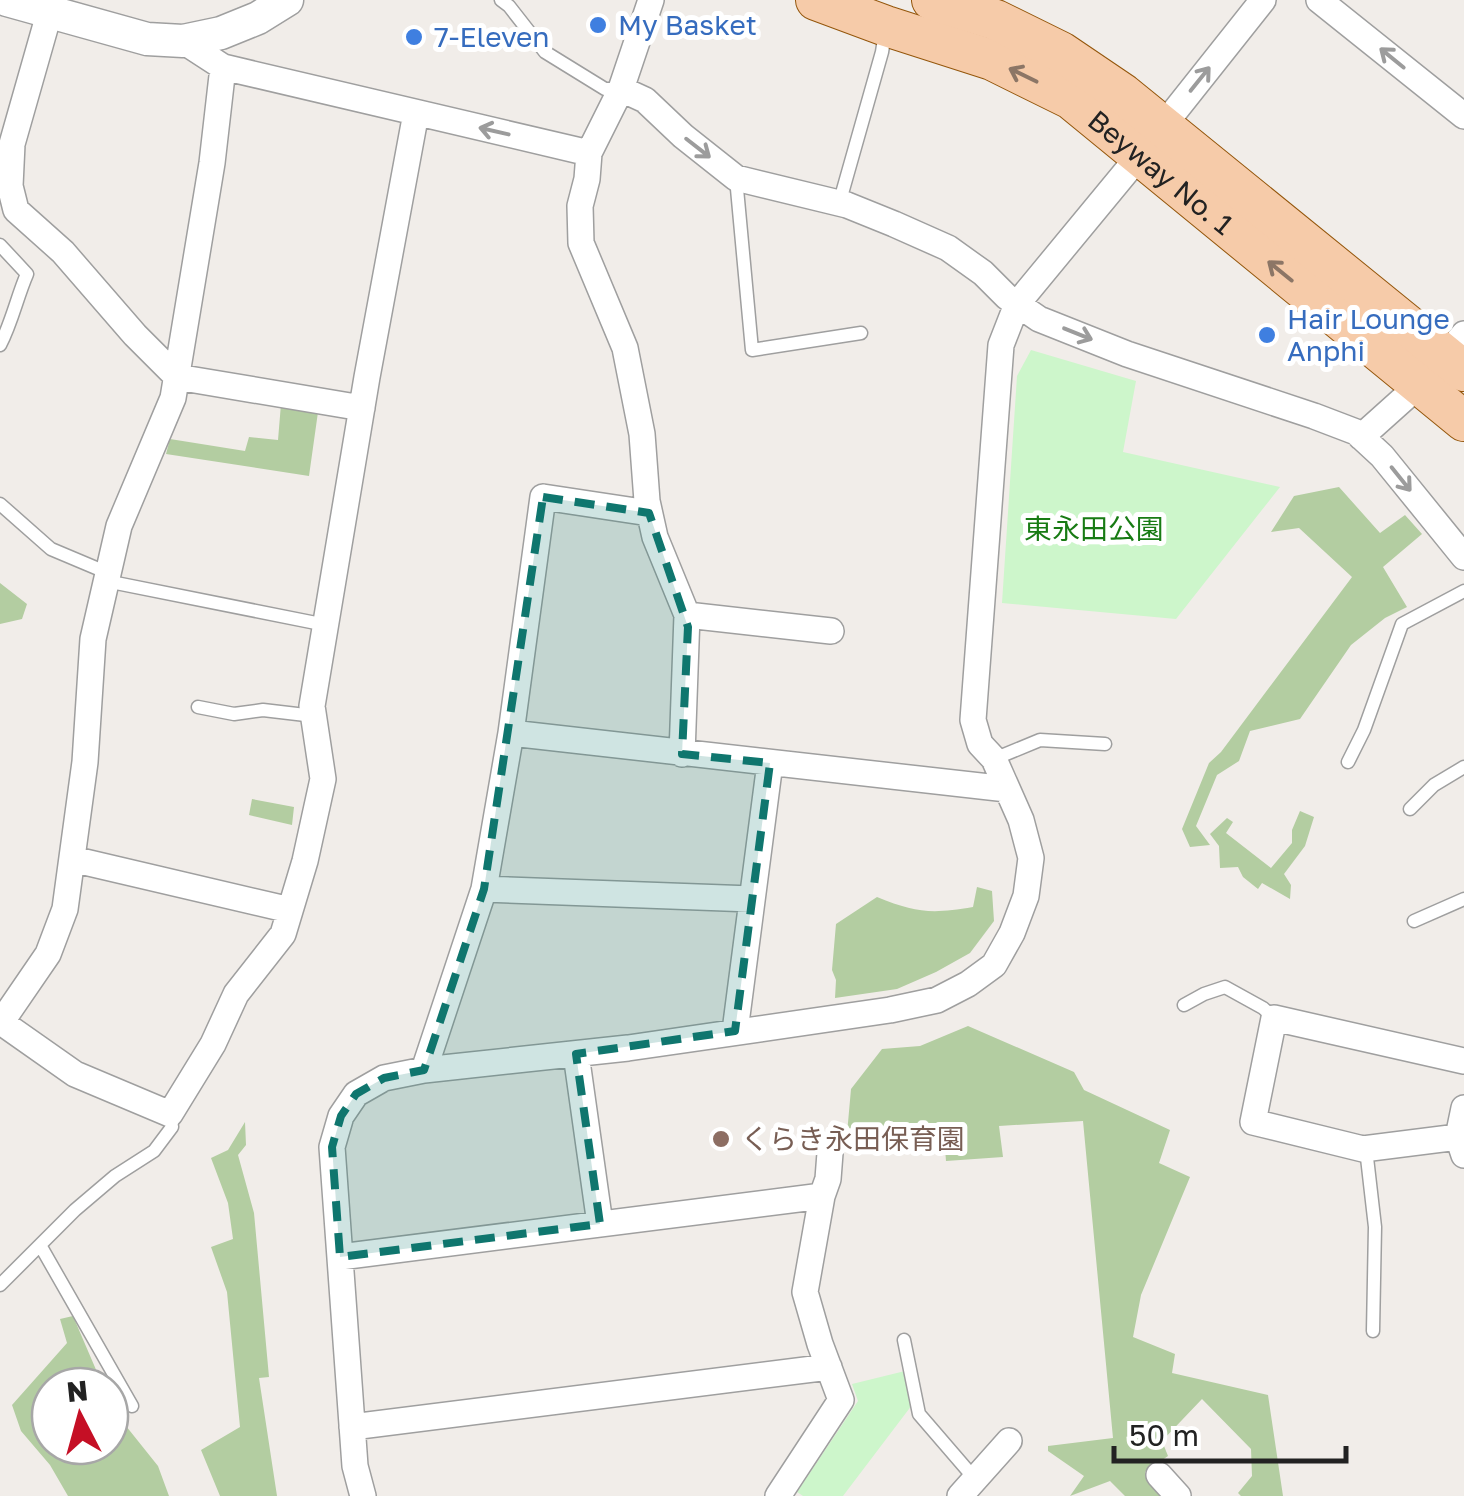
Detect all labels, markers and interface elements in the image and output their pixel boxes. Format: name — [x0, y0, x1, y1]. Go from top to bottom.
place label: My Basket — [618, 8, 757, 41]
marker: My Basket — [587, 14, 609, 36]
place label: 7-Eleven — [434, 20, 550, 53]
marker: 7-Eleven — [403, 26, 425, 48]
one-way arrow — [1379, 47, 1405, 69]
one-way arrow — [1008, 64, 1038, 83]
one-way arrow — [1189, 66, 1211, 92]
street label: Beyway No. 1 — [1082, 103, 1240, 241]
one-way arrow — [479, 121, 511, 139]
one-way arrow — [684, 137, 710, 159]
one-way arrow — [1268, 260, 1294, 282]
place label: Hair Lounge Anphi — [1287, 302, 1450, 367]
marker: Hair Lounge Anphi — [1256, 324, 1278, 346]
one-way arrow — [1062, 327, 1093, 345]
one-way arrow — [1390, 465, 1412, 491]
park label: 東永田公園 — [1024, 512, 1164, 545]
place label: くらき永田保育園 — [741, 1122, 965, 1155]
marker: くらき永田保育園 — [710, 1128, 732, 1150]
north arrow — [30, 1366, 130, 1466]
text: N — [65, 1373, 90, 1408]
scale bar — [1114, 1401, 1346, 1463]
text: 50 m — [1129, 1417, 1199, 1453]

